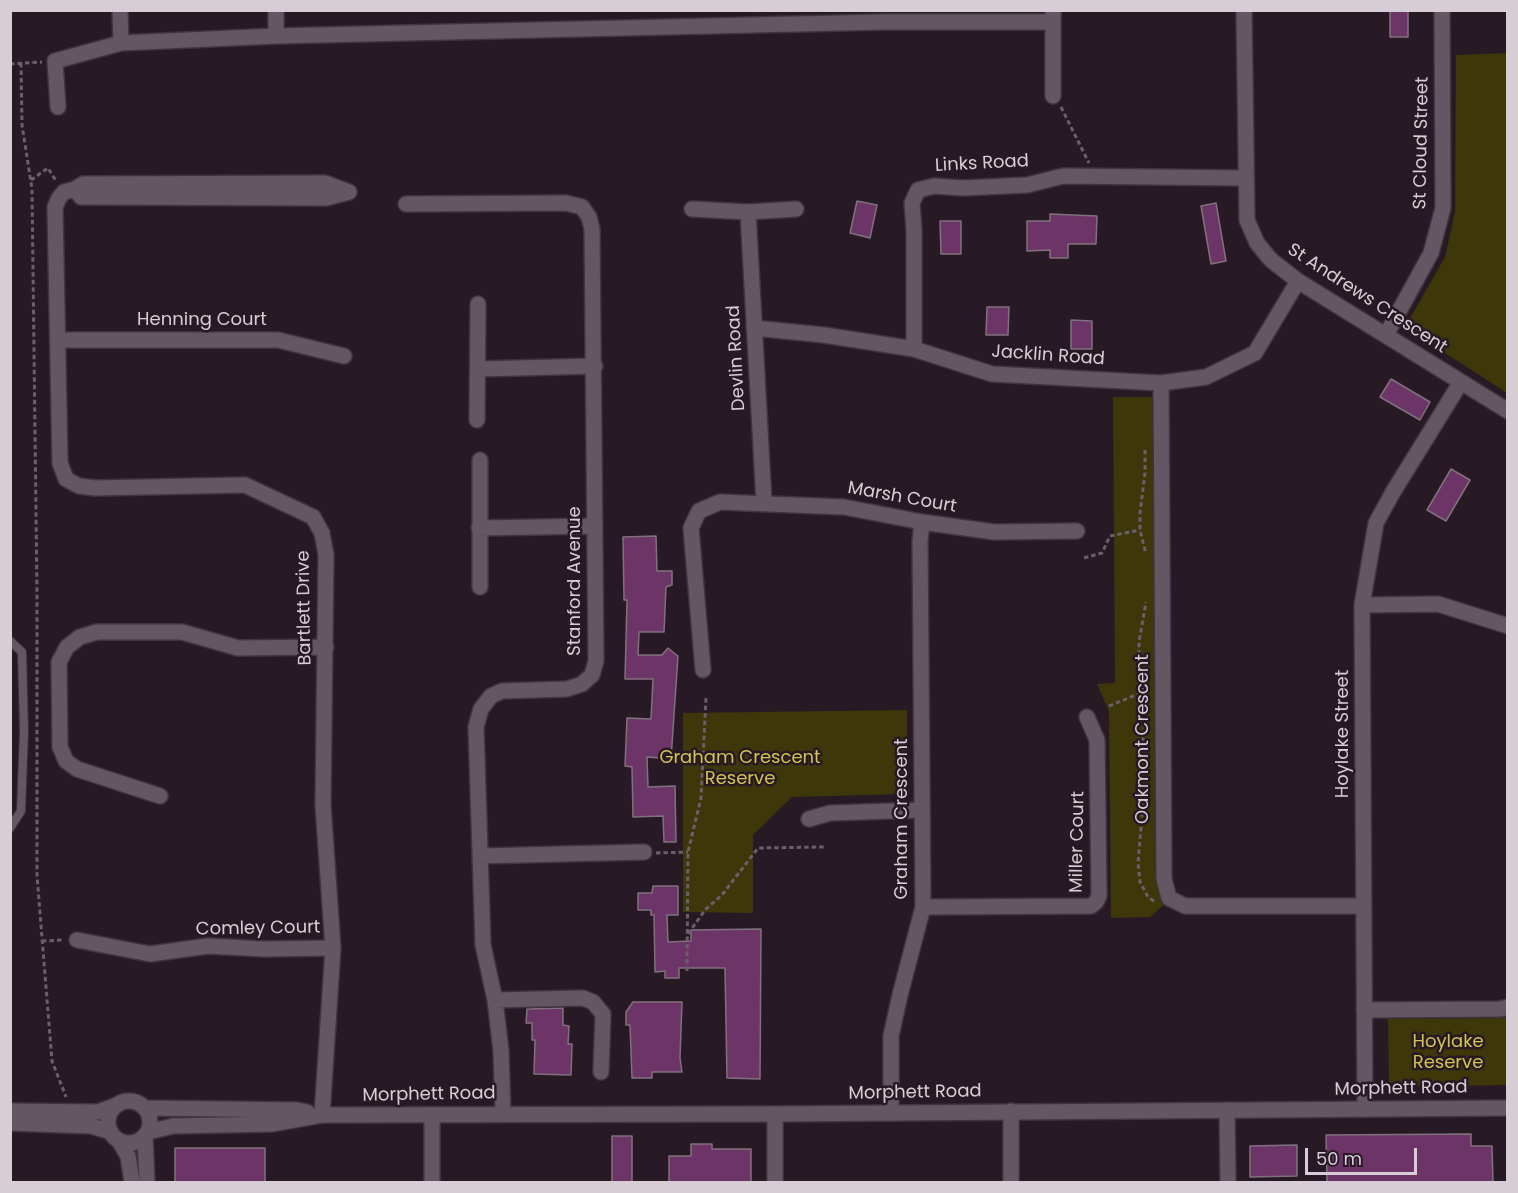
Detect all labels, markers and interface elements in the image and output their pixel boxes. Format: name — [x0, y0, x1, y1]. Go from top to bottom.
street label: St Cloud Street — [1410, 76, 1434, 210]
street label: Links Road — [935, 151, 1029, 177]
street label: St Andrews Crescent — [1283, 239, 1451, 359]
street label: Devlin Road — [723, 305, 751, 411]
street label: Henning Court — [137, 309, 267, 331]
street label: Jacklin Road — [990, 341, 1106, 371]
street label: Marsh Court — [846, 478, 958, 518]
street label: Stanford Avenue — [564, 506, 586, 656]
street label: Bartlett Drive — [293, 550, 317, 666]
street label: Oakmont Crescent — [1132, 654, 1154, 824]
street label: Hoylake Street — [1332, 670, 1354, 798]
street label: Graham Crescent — [891, 738, 913, 900]
park label: Graham Crescent Reserve — [659, 747, 821, 789]
street label: Miller Court — [1066, 791, 1090, 893]
street label: Comley Court — [195, 917, 321, 941]
park label: Hoylake Reserve — [1412, 1031, 1484, 1074]
street label: Morphett Road — [1334, 1077, 1468, 1101]
street label: Morphett Road — [848, 1081, 982, 1105]
street label: Morphett Road — [362, 1083, 496, 1107]
scale bar — [1308, 1136, 1420, 1174]
text: 50 m — [1316, 1146, 1362, 1171]

